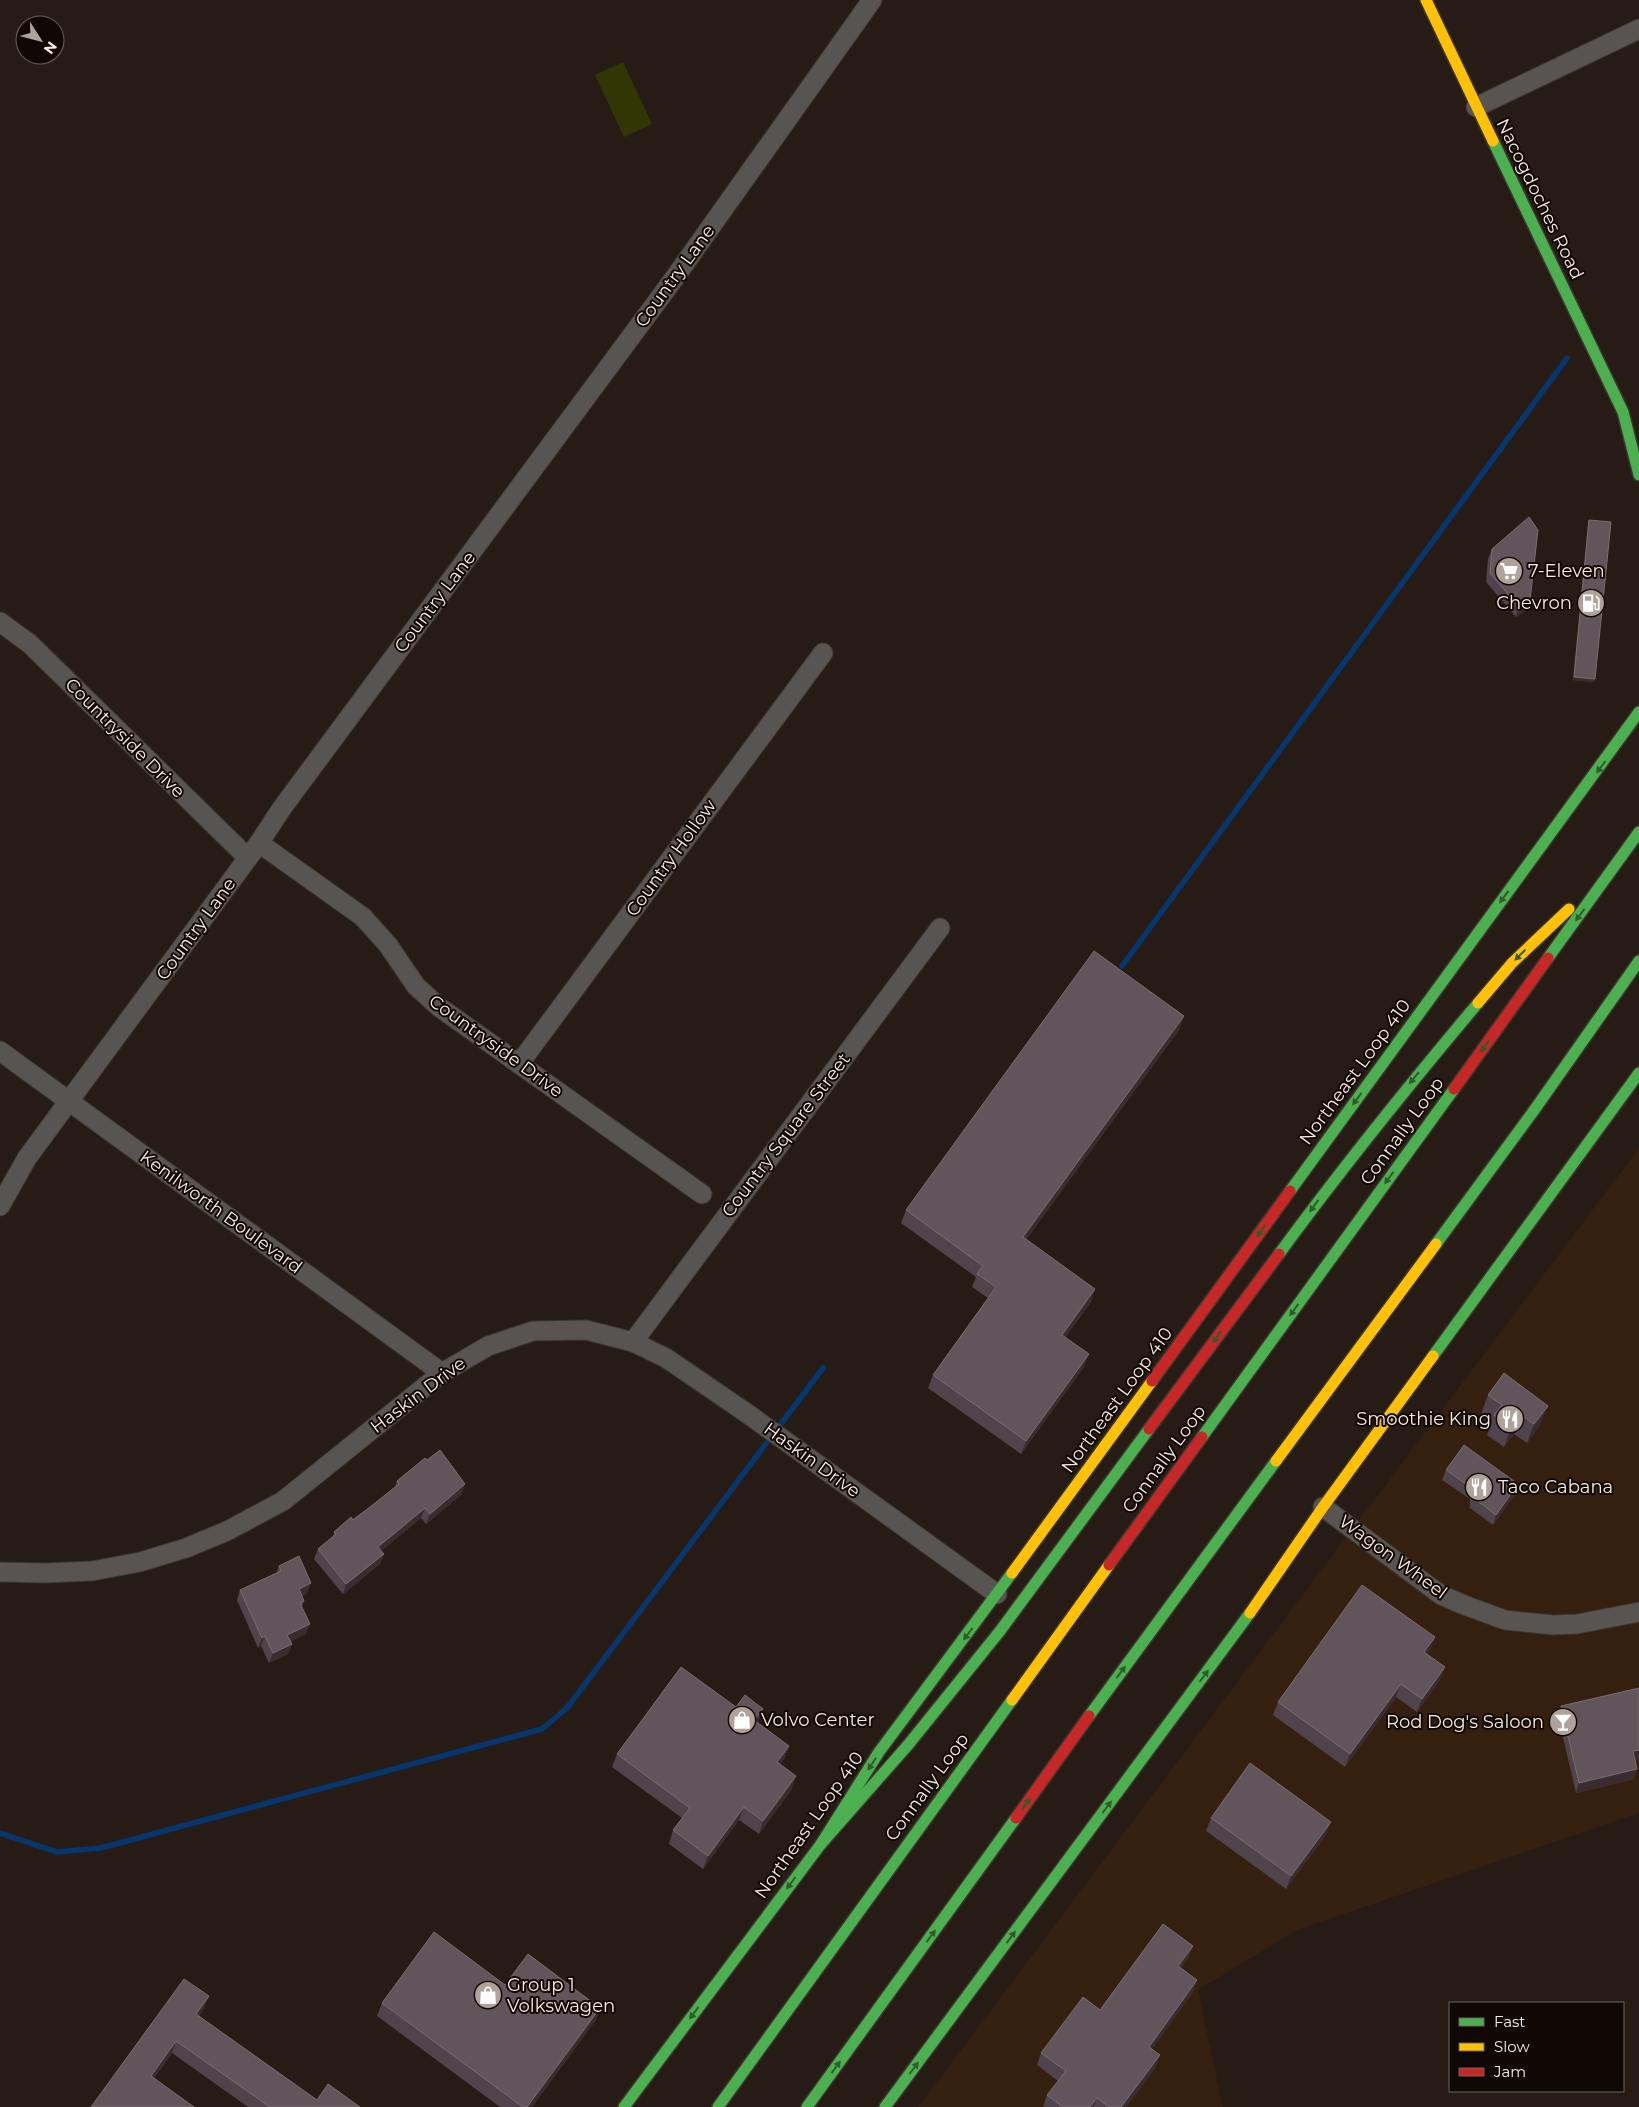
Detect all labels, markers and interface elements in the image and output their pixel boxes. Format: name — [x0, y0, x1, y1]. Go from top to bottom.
north arrow — [15, 15, 65, 65]
text: N — [40, 38, 61, 58]
street label: Nacogdoches Road — [1492, 115, 1588, 283]
street label: Country Lane — [631, 220, 720, 331]
street label: Country Lane — [390, 547, 480, 657]
supermarket icon: 7-Eleven — [1494, 556, 1524, 586]
place label: 7-Eleven — [1528, 560, 1605, 582]
fuel station icon: Chevron — [1576, 588, 1606, 618]
place label: Chevron — [1496, 592, 1572, 614]
street label: Countryside Drive — [60, 673, 190, 803]
one-way arrow — [1596, 760, 1606, 774]
street label: Country Hollow — [621, 795, 721, 921]
street label: Country Lane — [152, 873, 241, 984]
one-way arrow — [1499, 890, 1509, 904]
one-way arrow — [1575, 908, 1585, 921]
one-way arrow — [1514, 949, 1526, 961]
street label: Countryside Drive — [425, 990, 567, 1102]
street label: Northeast Loop 410 — [1295, 995, 1415, 1149]
one-way arrow — [1479, 1039, 1490, 1052]
street label: Country Square Street — [717, 1049, 855, 1221]
one-way arrow — [1409, 1072, 1420, 1084]
street label: Connally Loop — [1356, 1073, 1448, 1189]
one-way arrow — [1352, 1092, 1362, 1106]
street label: Kenilworth Boulevard — [136, 1146, 306, 1278]
one-way arrow — [1384, 1171, 1394, 1185]
one-way arrow — [1309, 1199, 1319, 1213]
one-way arrow — [1256, 1224, 1267, 1237]
one-way arrow — [1289, 1303, 1299, 1316]
street label: Northeast Loop 410 — [1057, 1323, 1177, 1477]
one-way arrow — [1212, 1330, 1222, 1344]
street label: Haskin Drive — [366, 1352, 470, 1438]
street label: Connally Loop — [1118, 1401, 1210, 1517]
restaurant icon: Smoothie King — [1495, 1404, 1525, 1434]
place label: Smoothie King — [1356, 1408, 1491, 1430]
street label: Haskin Drive — [760, 1418, 865, 1502]
restaurant icon: Taco Cabana — [1464, 1472, 1494, 1502]
place label: Taco Cabana — [1498, 1476, 1613, 1498]
street label: Wagon Wheel — [1335, 1510, 1451, 1604]
one-way arrow — [963, 1627, 973, 1640]
one-way arrow — [1116, 1665, 1126, 1679]
one-way arrow — [1199, 1669, 1209, 1683]
shop icon: Volvo Center — [727, 1705, 757, 1735]
bar icon: Rod Dog's Saloon — [1548, 1707, 1578, 1737]
place label: Volvo Center — [761, 1709, 875, 1731]
place label: Rod Dog's Saloon — [1386, 1711, 1544, 1733]
street label: Connally Loop — [881, 1729, 973, 1845]
street label: Northeast Loop 410 — [750, 1747, 868, 1903]
one-way arrow — [867, 1758, 877, 1771]
one-way arrow — [1021, 1797, 1031, 1811]
one-way arrow — [1102, 1800, 1112, 1814]
one-way arrow — [786, 1876, 797, 1889]
one-way arrow — [926, 1929, 936, 1943]
one-way arrow — [1005, 1931, 1016, 1944]
place label: Group 1 Volkswagen — [507, 1974, 615, 2017]
shop icon: Group 1 Volkswagen — [473, 1980, 503, 2010]
legend — [1449, 2002, 1624, 2092]
one-way arrow — [689, 2006, 699, 2020]
text: Fast — [1494, 2012, 1525, 2031]
text: Slow — [1494, 2037, 1530, 2056]
one-way arrow — [831, 2061, 841, 2074]
one-way arrow — [909, 2061, 919, 2075]
text: Jam — [1493, 2062, 1526, 2081]

